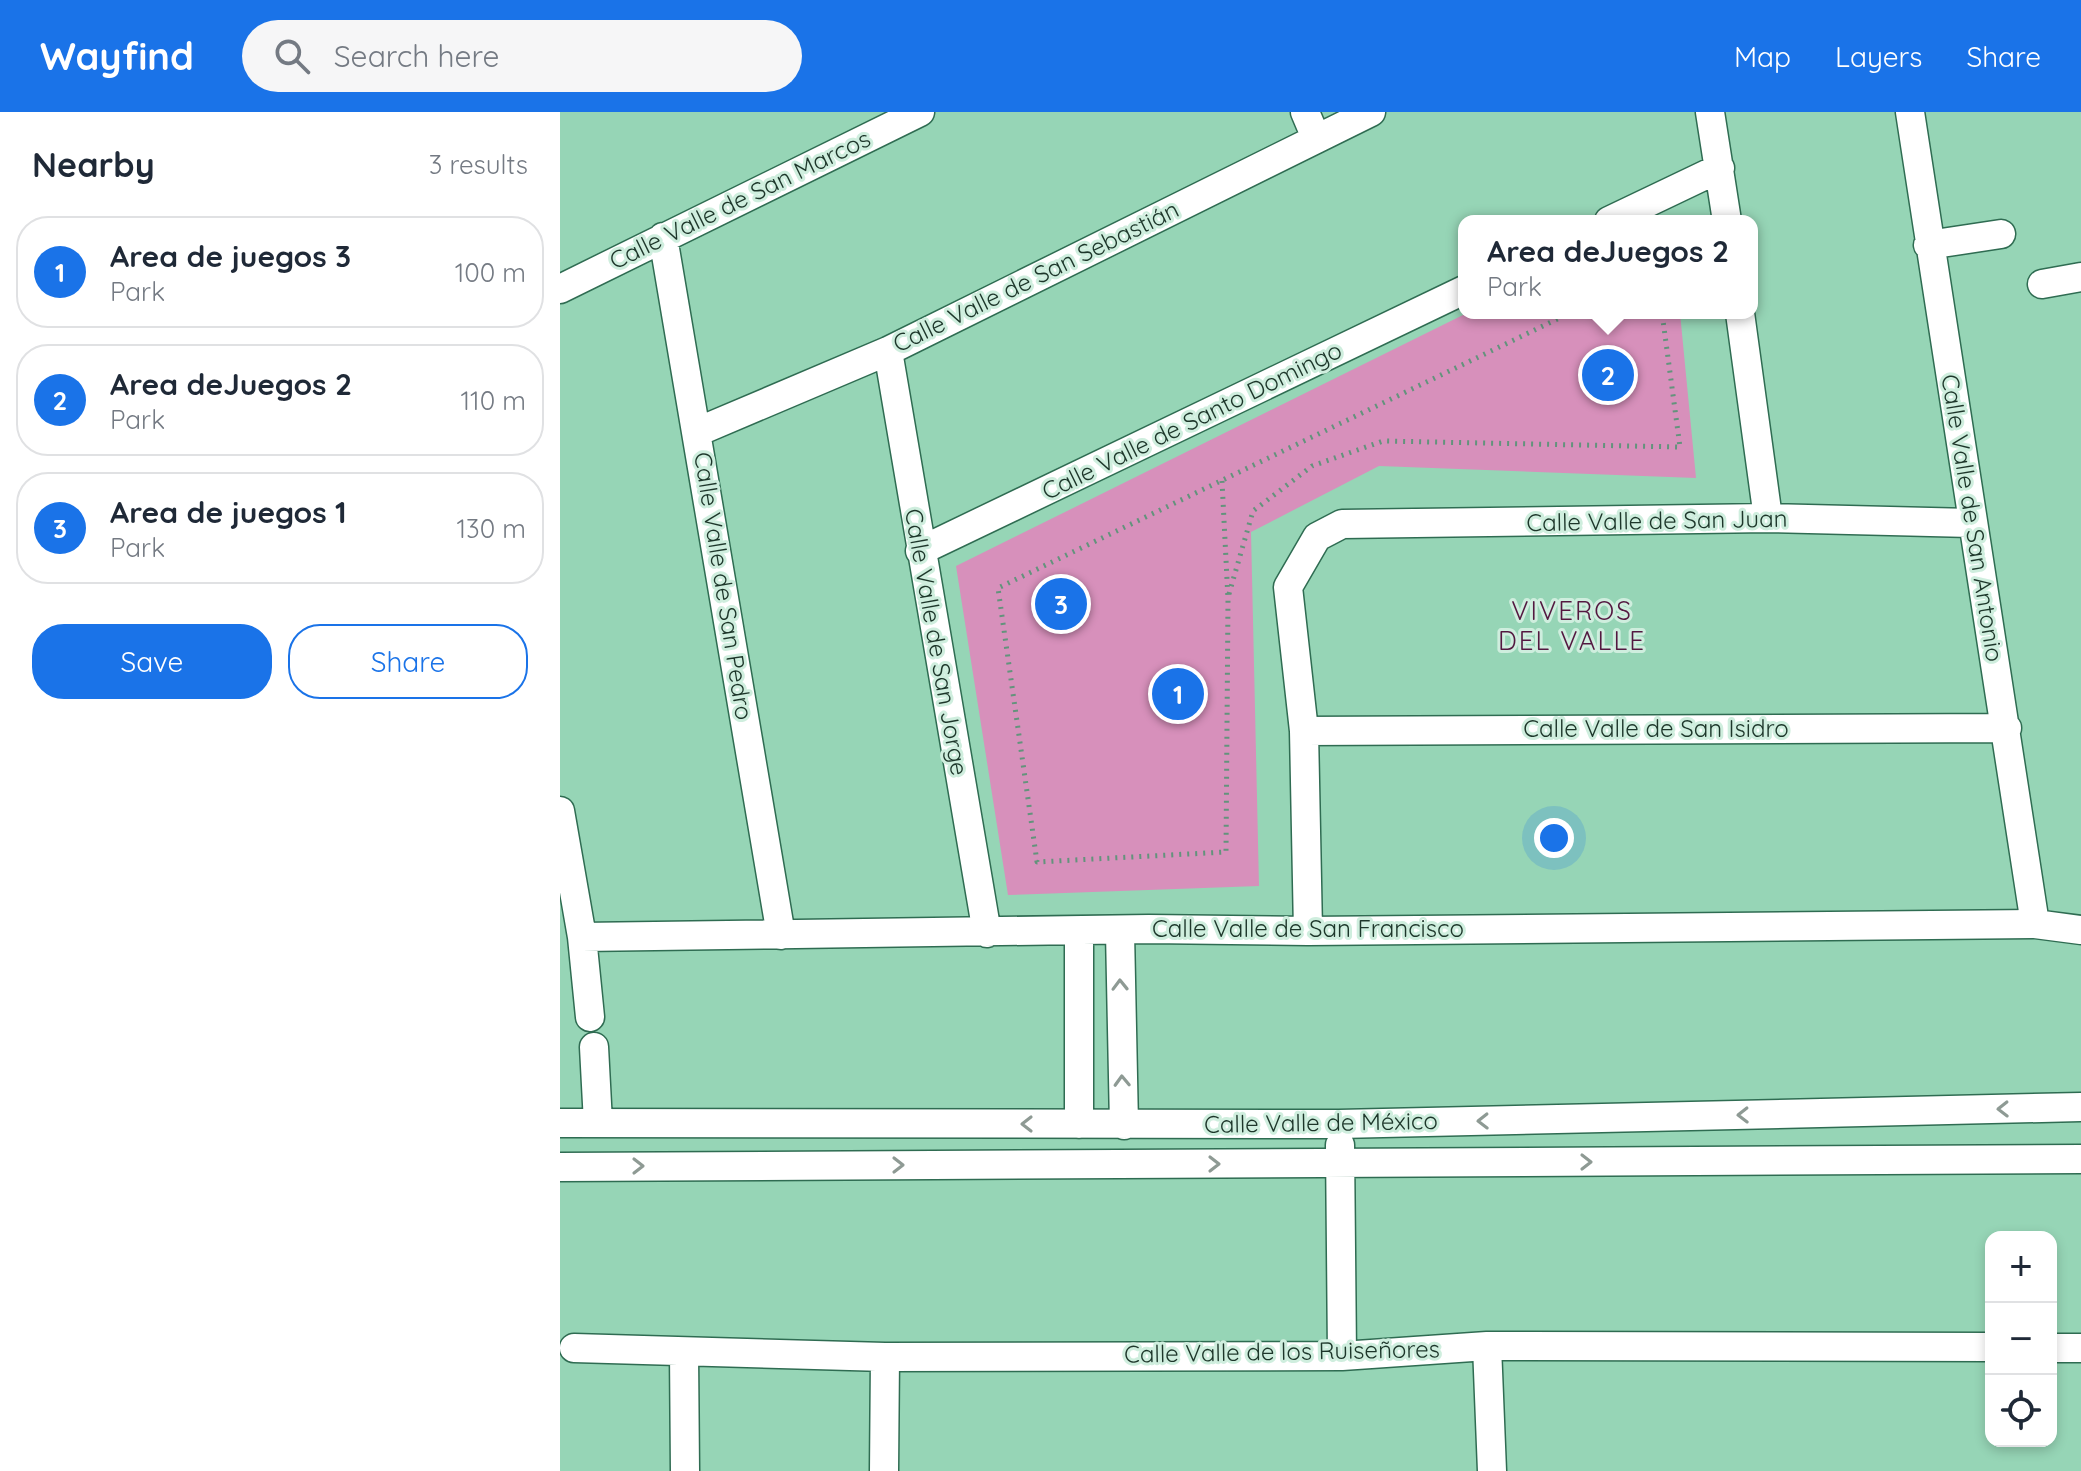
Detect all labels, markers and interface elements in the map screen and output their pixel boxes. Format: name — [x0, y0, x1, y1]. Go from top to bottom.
search box — [242, 20, 802, 92]
text: Wayfind — [40, 32, 194, 80]
icon: search — [270, 34, 314, 78]
text: Search here — [334, 37, 499, 75]
text: Map — [1734, 39, 1791, 74]
text: Layers — [1835, 39, 1922, 74]
text: Share — [1966, 39, 2041, 74]
street label: Calle Valle de San Marcos — [604, 123, 875, 275]
text: Nearby — [32, 143, 155, 186]
text: 3 results — [429, 148, 528, 181]
street label: Calle Valle de San Sebastián — [888, 194, 1183, 359]
popup — [1458, 215, 1758, 319]
text: Area deJuegos 2 — [1487, 232, 1729, 270]
text: Area de juegos 3 — [110, 237, 351, 275]
text: 1 — [55, 256, 65, 289]
text: 100 m — [455, 256, 526, 289]
text: Park — [1487, 270, 1542, 303]
text: Park — [110, 275, 165, 308]
street label: Calle Valle de Santo Domingo — [1037, 334, 1346, 506]
pin: 2 — [1582, 345, 1634, 405]
text: Area deJuegos 2 — [110, 365, 352, 403]
street label: Calle Valle de San Antonio — [1935, 372, 2011, 664]
text: 2 — [53, 384, 67, 417]
text: 110 m — [460, 384, 526, 417]
text: Park — [110, 403, 165, 436]
street label: Calle Valle de San Pedro — [688, 450, 760, 722]
text: Area de juegos 1 — [110, 493, 347, 531]
street label: Calle Valle de San Juan — [1526, 503, 1788, 537]
street label: Calle Valle de San Jorge — [899, 506, 975, 778]
text: 3 — [53, 512, 67, 545]
text: 130 m — [456, 512, 526, 545]
text: Park — [110, 531, 165, 564]
pin: 3 — [1035, 574, 1087, 634]
district label: VIVEROS DEL VALLE — [1498, 594, 1646, 657]
button: Save — [32, 624, 272, 699]
button: Share — [288, 624, 528, 699]
pin: 1 — [1152, 664, 1204, 724]
street label: Calle Valle de San Isidro — [1523, 713, 1789, 743]
your location — [1534, 818, 1574, 858]
street label: Calle Valle de San Francisco — [1152, 913, 1464, 943]
one-way arrow — [1112, 978, 1129, 991]
one-way arrow — [1114, 1074, 1131, 1087]
one-way arrow — [1996, 1101, 2009, 1118]
street label: Calle Valle de México — [1204, 1105, 1438, 1139]
one-way arrow — [1736, 1106, 1749, 1124]
one-way arrow — [1476, 1112, 1489, 1129]
one-way arrow — [1020, 1115, 1033, 1133]
one-way arrow — [1580, 1153, 1593, 1171]
one-way arrow — [1208, 1155, 1221, 1173]
one-way arrow — [892, 1156, 905, 1174]
one-way arrow — [632, 1157, 645, 1175]
map controls — [1985, 1231, 2057, 1447]
button: + — [1985, 1231, 2057, 1303]
button: − — [1985, 1303, 2057, 1375]
street label: Calle Valle de los Ruiseñores — [1124, 1333, 1440, 1369]
button: locate — [1985, 1375, 2057, 1447]

